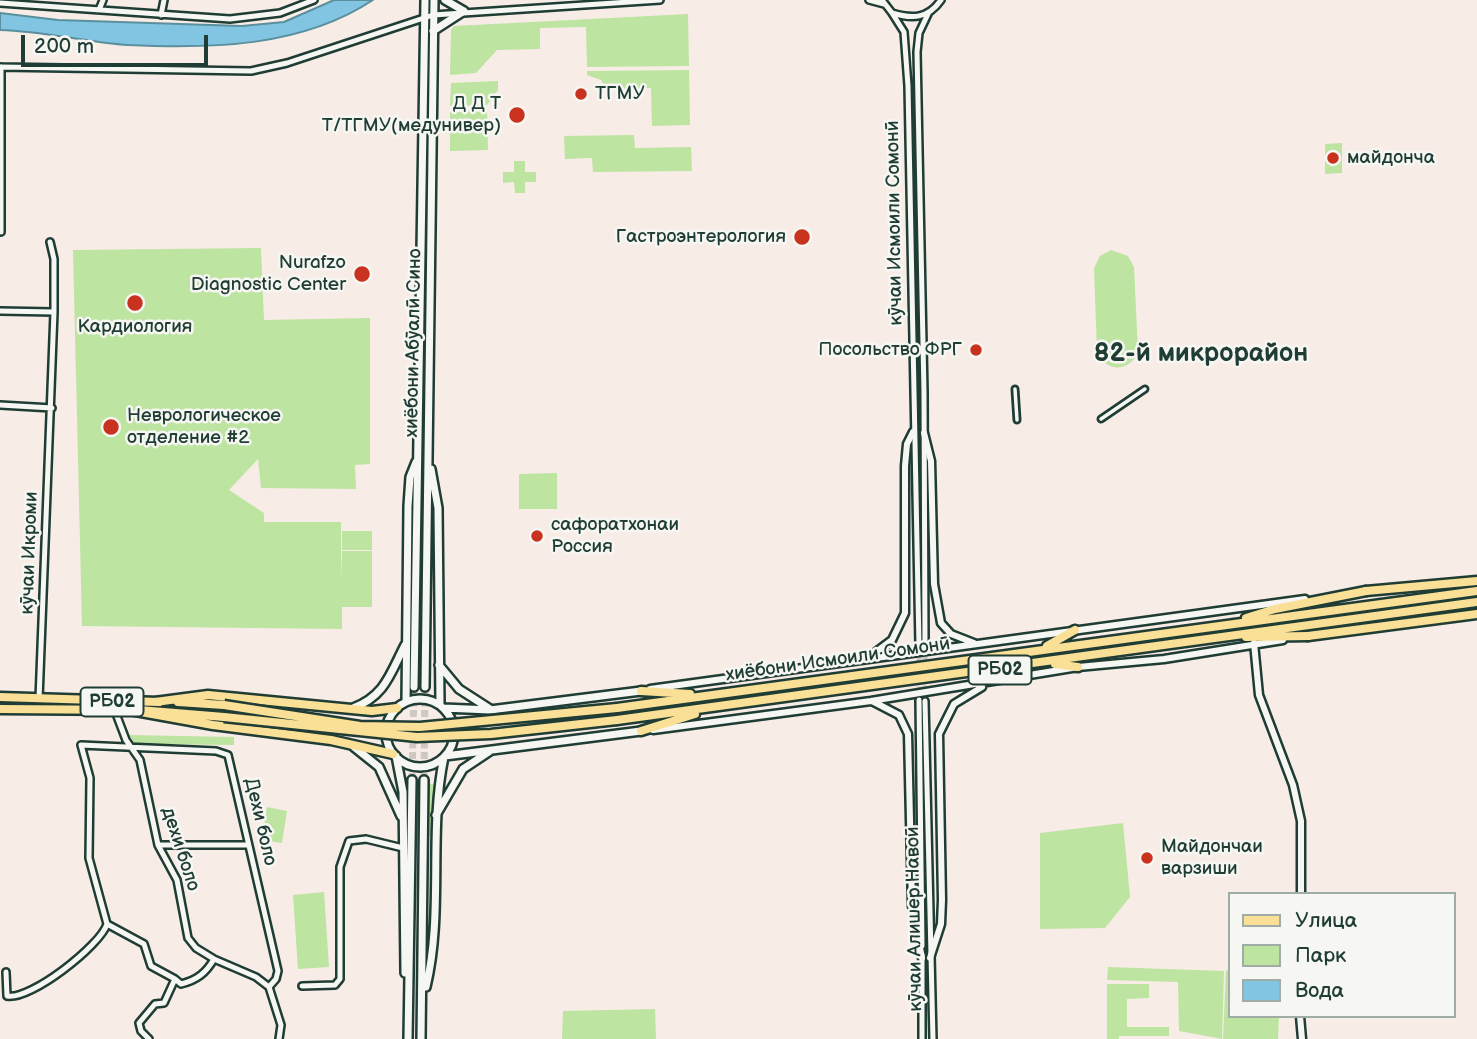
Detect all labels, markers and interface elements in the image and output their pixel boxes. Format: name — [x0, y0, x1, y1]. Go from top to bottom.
scale bar — [24, 21, 212, 65]
text: 200 m — [34, 34, 94, 59]
place label: ТГМУ — [595, 83, 645, 105]
marker: ТГМУ — [573, 86, 589, 102]
place label: Д Д Т Т/ТГМУ(медунивер) — [322, 93, 501, 137]
marker: Д Д Т Т/ТГМУ(медунивер) — [507, 105, 527, 125]
street label: кӯчаи Исмоили Сомонӣ — [882, 120, 908, 326]
place label: майдонча — [1347, 147, 1435, 169]
marker: майдонча — [1325, 150, 1341, 166]
place label: Гастроэнтерология — [616, 226, 786, 248]
marker: Гастроэнтерология — [792, 227, 812, 247]
street label: хиёбони Абӯалӣ Сино — [401, 248, 427, 438]
place label: Nurafzo Diagnostic Center — [191, 252, 346, 296]
marker: Nurafzo Diagnostic Center — [352, 264, 372, 284]
marker: Кардиология — [125, 293, 145, 313]
place label: Кардиология — [78, 316, 192, 338]
district label: 82-й микрорайон — [1094, 338, 1308, 370]
place label: Посольство ФРГ — [818, 339, 962, 361]
marker: Посольство ФРГ — [968, 342, 984, 358]
place label: Неврологическое отделение #2 — [127, 405, 281, 449]
marker: Неврологическое отделение #2 — [101, 417, 121, 437]
street label: кӯчаи Икроми — [16, 491, 44, 615]
place label: сафоратхонаи Россия — [551, 514, 679, 558]
marker: сафоратхонаи Россия — [529, 528, 545, 544]
street label: хиёбони Исмоили Сомонӣ — [724, 633, 952, 687]
road number: РБ02 — [968, 656, 1032, 684]
road number: РБ02 — [80, 688, 144, 716]
street label: Дехи боло — [239, 776, 281, 868]
street label: дехи боло — [156, 804, 204, 894]
street label: кӯчаи Алишер Навоӣ — [902, 826, 928, 1012]
place label: Майдончаи варзиши — [1161, 836, 1263, 880]
marker: Майдончаи варзиши — [1139, 850, 1155, 866]
legend — [1228, 892, 1456, 1018]
text: Улица — [1295, 908, 1357, 933]
text: Парк — [1295, 943, 1346, 968]
text: Вода — [1295, 978, 1344, 1003]

